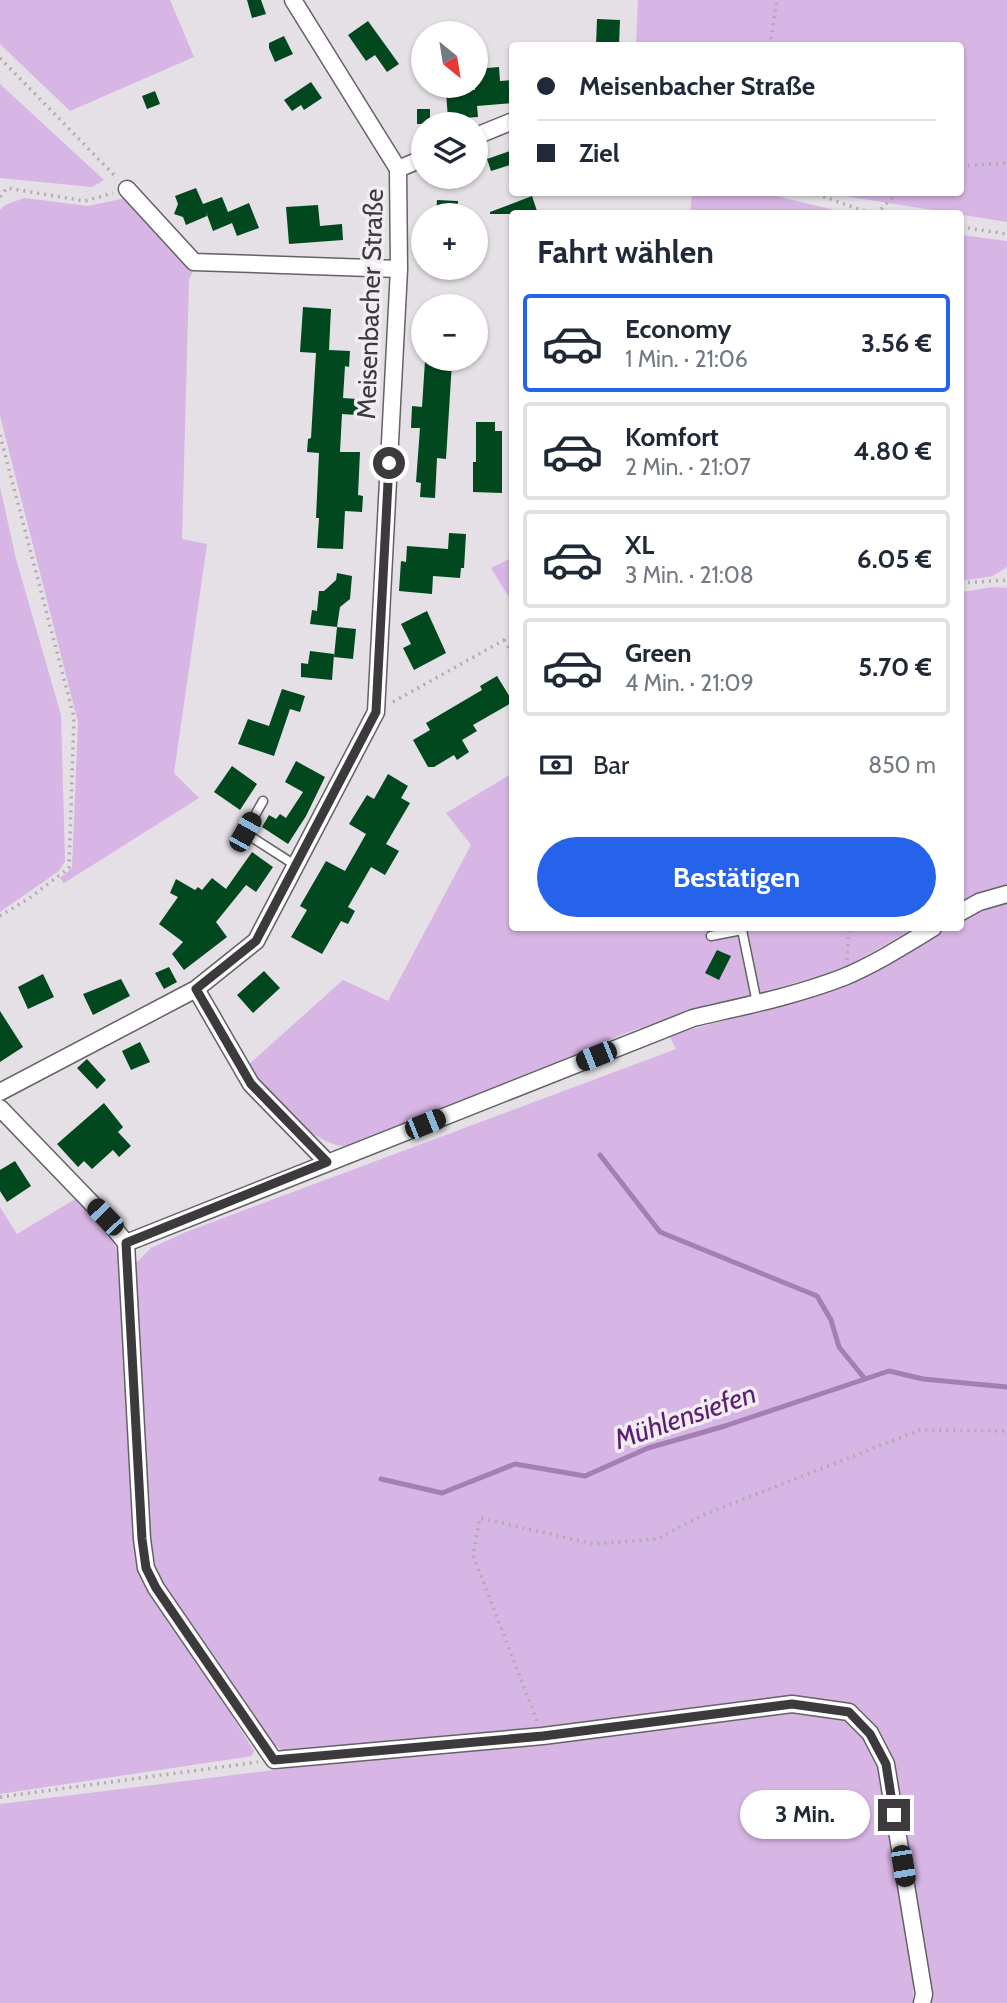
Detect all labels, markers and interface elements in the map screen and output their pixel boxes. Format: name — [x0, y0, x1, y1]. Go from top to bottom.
north arrow — [411, 21, 488, 98]
map controls — [411, 21, 488, 371]
text: Meisenbacher Straße — [579, 70, 815, 102]
button: layers — [411, 112, 488, 189]
text: Ziel — [579, 137, 620, 169]
street label: Meisenbacher Straße — [350, 188, 390, 420]
button: + — [411, 203, 488, 280]
text: Fahrt wählen — [537, 232, 714, 271]
button: − — [411, 294, 488, 371]
icon: car — [541, 312, 604, 375]
text: Economy — [625, 313, 731, 345]
text: 3.56 € — [861, 327, 932, 359]
text: 1 Min. · 21:06 — [625, 345, 748, 373]
icon: car — [541, 420, 604, 483]
text: Komfort — [625, 421, 719, 453]
text: 4.80 € — [854, 435, 932, 467]
route start — [373, 447, 405, 479]
text: 2 Min. · 21:07 — [625, 453, 751, 481]
icon: car — [541, 528, 604, 591]
text: XL — [625, 529, 654, 561]
text: 6.05 € — [857, 543, 932, 575]
text: 3 Min. · 21:08 — [625, 561, 754, 589]
icon: car — [541, 636, 604, 699]
text: Green — [625, 637, 692, 669]
text: 5.70 € — [858, 651, 932, 683]
text: 4 Min. · 21:09 — [625, 669, 754, 697]
icon: cash — [537, 746, 575, 784]
text: Bar — [593, 749, 629, 781]
text: 850 m — [868, 751, 936, 779]
car — [226, 809, 265, 855]
button: Bestätigen — [537, 837, 936, 917]
car — [573, 1038, 620, 1074]
car — [402, 1106, 449, 1142]
car — [83, 1195, 128, 1239]
water label: Mühlensiefen — [609, 1376, 760, 1456]
callout: 3 Min. — [740, 1790, 870, 1840]
route end — [878, 1799, 910, 1831]
text: 3 Min. — [775, 1800, 835, 1828]
car — [890, 1844, 917, 1888]

